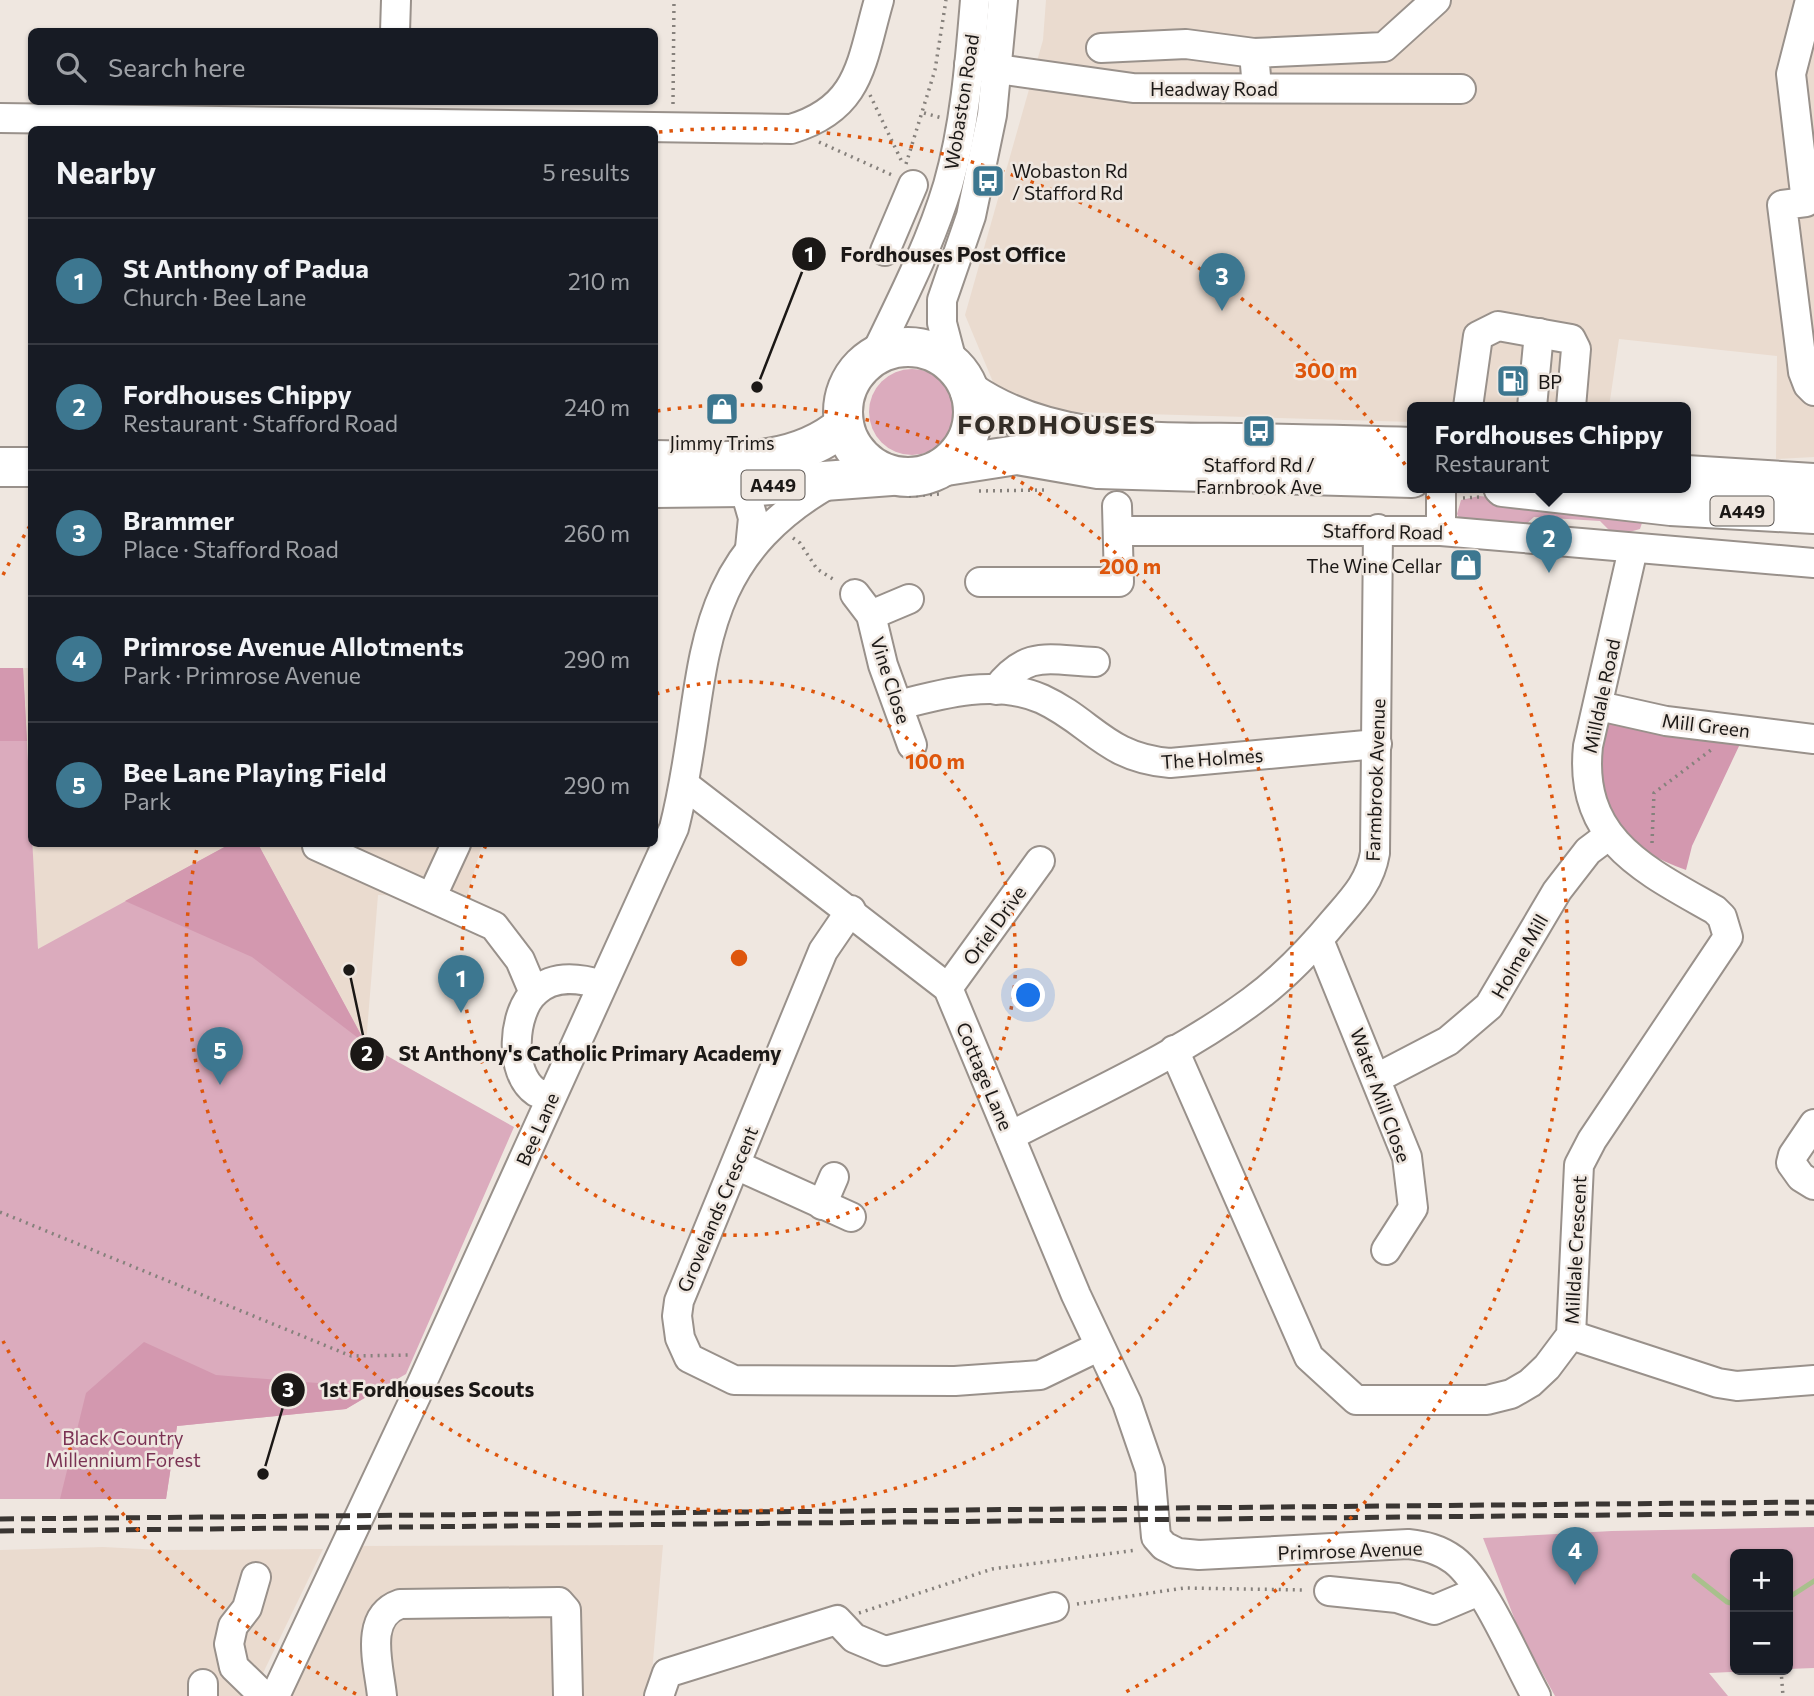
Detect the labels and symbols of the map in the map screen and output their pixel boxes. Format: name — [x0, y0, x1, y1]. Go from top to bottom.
street label: Wobaston Road — [939, 33, 983, 171]
street label: Headway Road — [1150, 77, 1278, 100]
place label: Wobaston Rd / Stafford Rd — [1012, 159, 1128, 204]
bus stop icon: Wobaston Rd / Stafford Rd — [969, 162, 1007, 200]
callout: Fordhouses Post Office — [792, 233, 1080, 275]
text: 1 — [804, 241, 814, 266]
text: Fordhouses Post Office — [840, 241, 1066, 266]
pin: 3 — [1199, 253, 1245, 311]
text: 300 m — [1295, 357, 1357, 382]
fuel station icon: BP — [1494, 362, 1532, 400]
place label: BP — [1538, 370, 1562, 393]
shop icon: Jimmy Trims — [703, 390, 741, 428]
district label: FORDHOUSES — [957, 408, 1157, 439]
bus stop icon: Stafford Rd / Farnbrook Ave — [1240, 412, 1278, 450]
place label: Jimmy Trims — [669, 431, 775, 454]
place label: Stafford Rd / Farnbrook Ave — [1196, 453, 1322, 498]
road number: A449 — [742, 471, 804, 500]
road number: A449 — [1710, 496, 1774, 526]
pin: 2 — [1526, 515, 1572, 573]
street label: Stafford Road — [1323, 518, 1443, 544]
shop icon: The Wine Cellar — [1447, 546, 1485, 584]
text: 200 m — [1099, 553, 1161, 578]
place label: The Wine Cellar — [1306, 554, 1442, 577]
street label: Vine Close — [866, 634, 916, 726]
street label: Milldale Road — [1578, 637, 1624, 755]
street label: Farmbrook Avenue — [1361, 698, 1389, 862]
street label: Mill Green — [1661, 708, 1751, 742]
street label: The Holmes — [1160, 743, 1264, 773]
text: 100 m — [905, 748, 965, 773]
street label: Oriel Drive — [958, 881, 1030, 969]
street label: Holme Mill — [1486, 910, 1552, 1002]
centre of rings — [727, 946, 751, 970]
pin: 1 — [438, 955, 484, 1013]
your location — [1011, 978, 1045, 1012]
street label: Cottage Lane — [952, 1018, 1018, 1134]
street label: Water Mill Close — [1346, 1025, 1416, 1165]
pin: 5 — [197, 1027, 243, 1085]
callout: St Anthony's Catholic Primary Academy — [349, 1033, 795, 1075]
text: 2 — [361, 1040, 373, 1065]
text: St Anthony's Catholic Primary Academy — [398, 1040, 782, 1065]
street label: Bee Lane — [511, 1089, 563, 1169]
street label: Grovelands Crescent — [672, 1123, 762, 1295]
street label: Milldale Crescent — [1560, 1175, 1590, 1325]
callout: 1st Fordhouses Scouts — [271, 1369, 548, 1411]
text: 3 — [282, 1376, 294, 1401]
text: 1st Fordhouses Scouts — [320, 1376, 534, 1401]
park label: Black Country Millennium Forest — [45, 1426, 201, 1471]
pin: 4 — [1552, 1527, 1598, 1585]
street label: Primrose Avenue — [1277, 1536, 1423, 1564]

